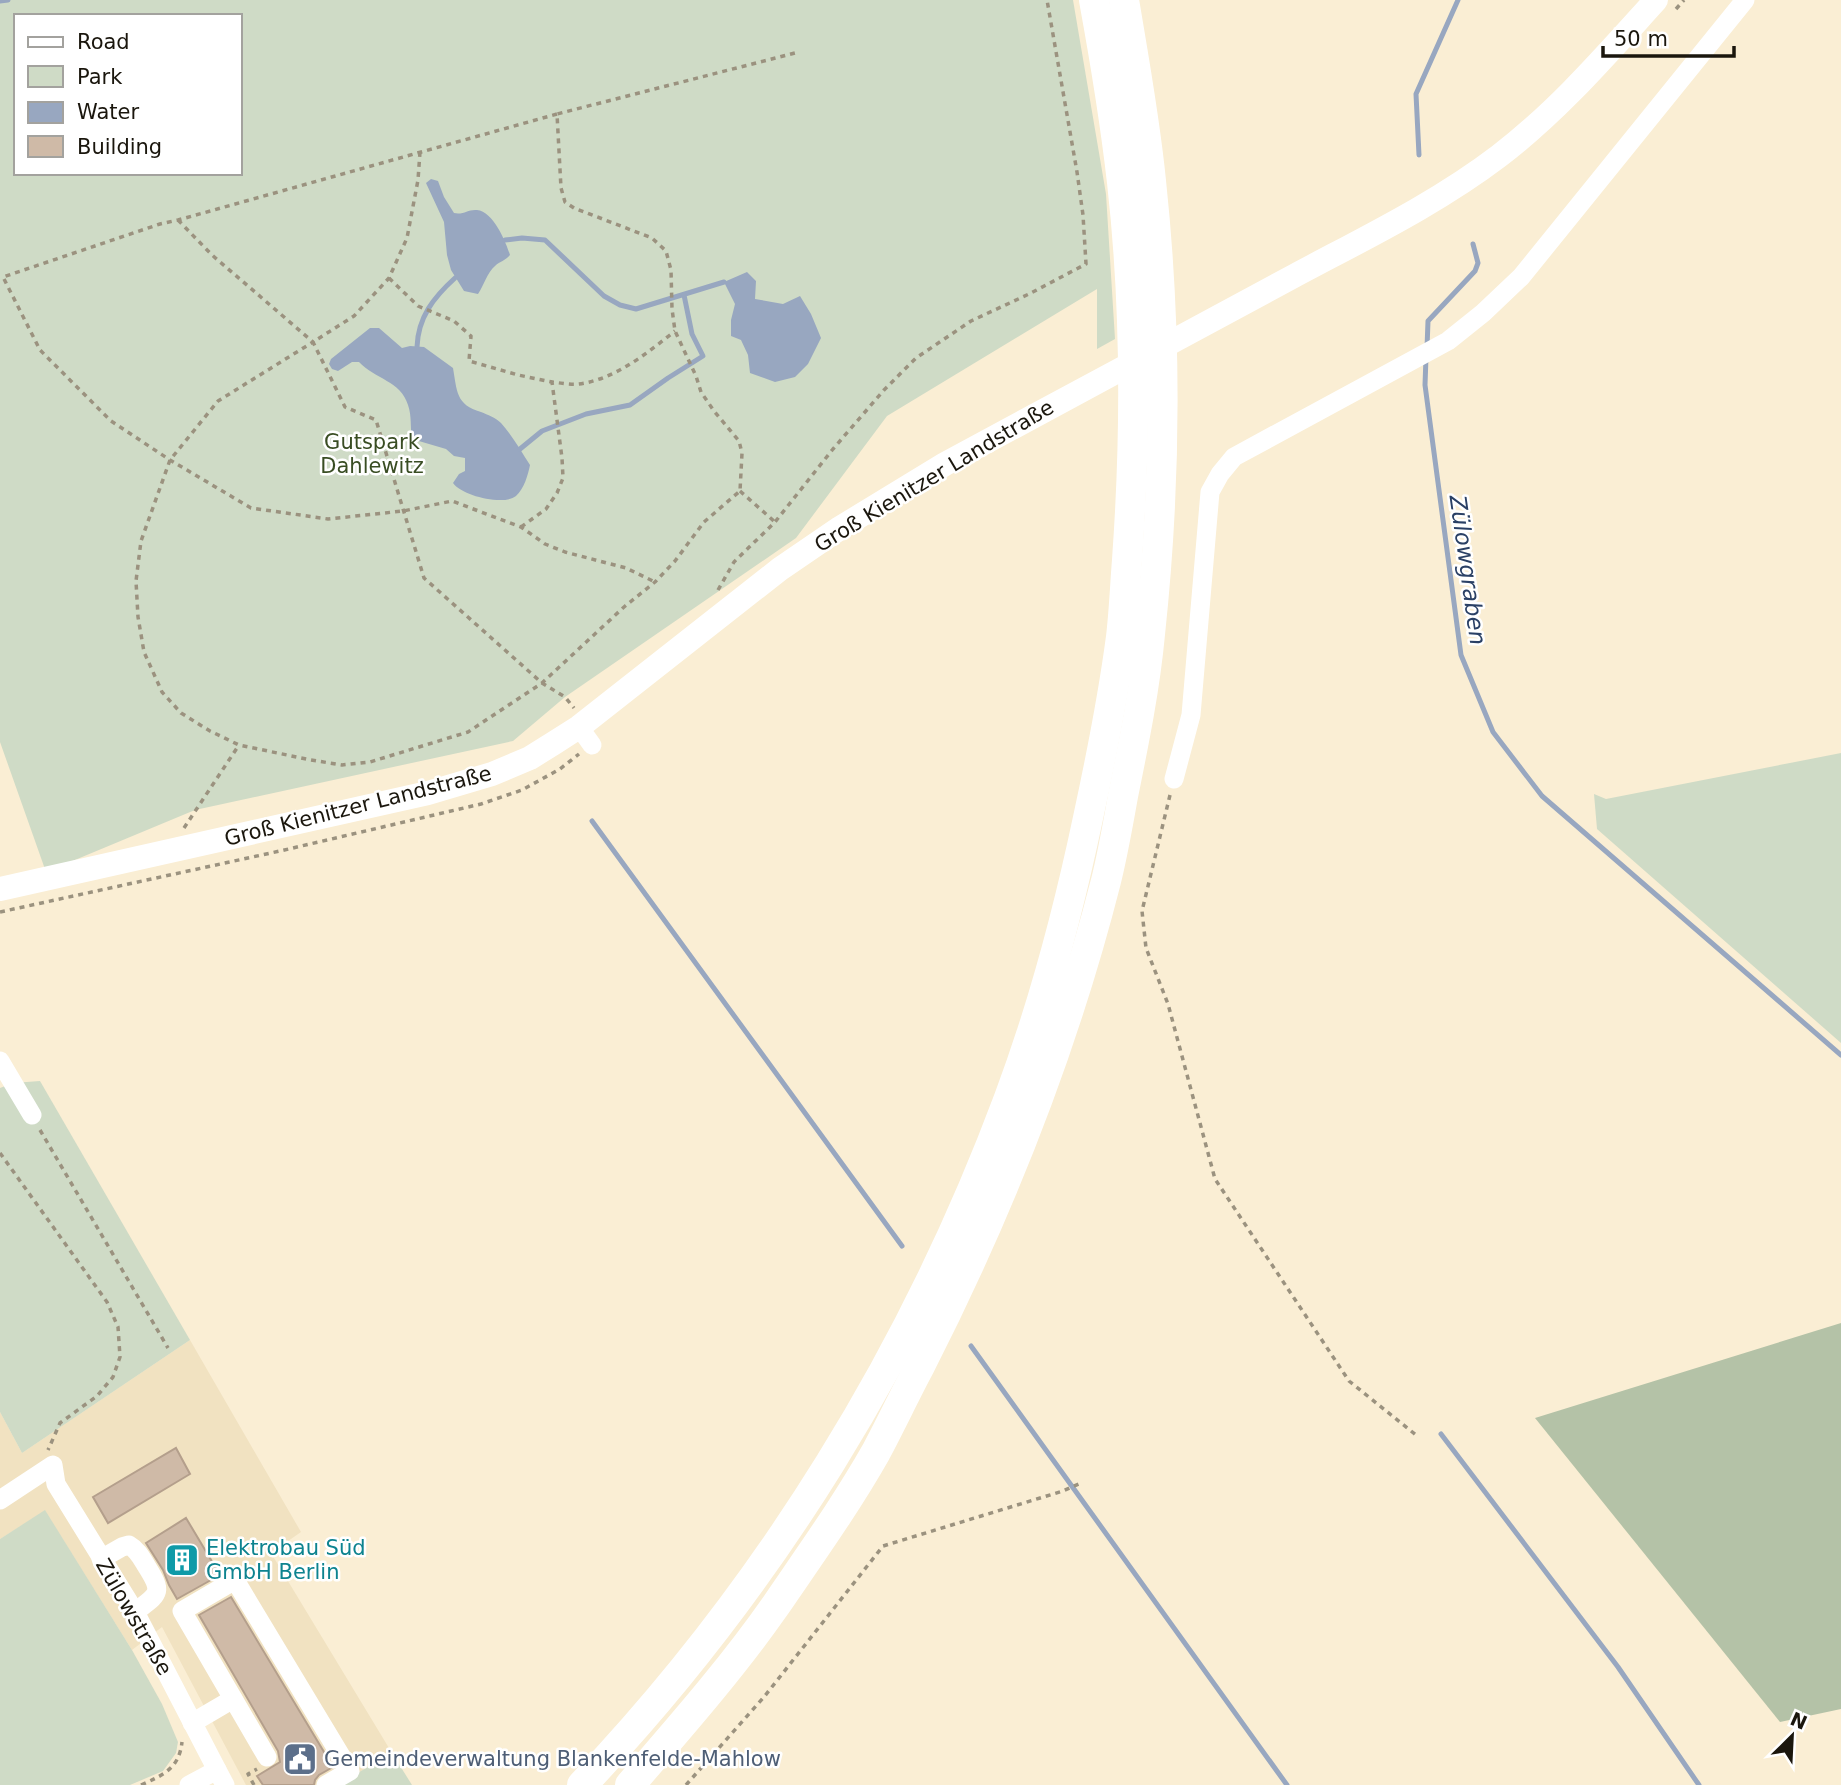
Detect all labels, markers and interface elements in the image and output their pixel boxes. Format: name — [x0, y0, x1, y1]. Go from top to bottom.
legend — [14, 14, 242, 175]
scale bar — [1603, 14, 1734, 58]
text: 50 m — [1614, 27, 1668, 51]
text: Road — [77, 30, 130, 54]
text: Park — [77, 65, 123, 89]
text: Water — [77, 100, 139, 124]
text: Building — [77, 135, 162, 159]
street label: Groß Kienitzer Landstraße — [810, 395, 1058, 557]
park label: Gutspark Dahlewitz — [320, 430, 424, 478]
water label: Zülowgraben — [1444, 492, 1491, 647]
street label: Groß Kienitzer Landstraße — [222, 761, 494, 851]
place label: Elektrobau Süd GmbH Berlin — [206, 1536, 366, 1584]
building icon: Elektrobau Süd GmbH Berlin — [163, 1541, 201, 1579]
street label: Zülowstraße — [91, 1555, 177, 1679]
north arrow — [1757, 1701, 1827, 1771]
text: N — [1787, 1707, 1811, 1734]
public building icon: Gemeindeverwaltung Blankenfelde-Mahlow — [281, 1740, 319, 1778]
place label: Gemeindeverwaltung Blankenfelde-Mahlow — [324, 1747, 781, 1771]

